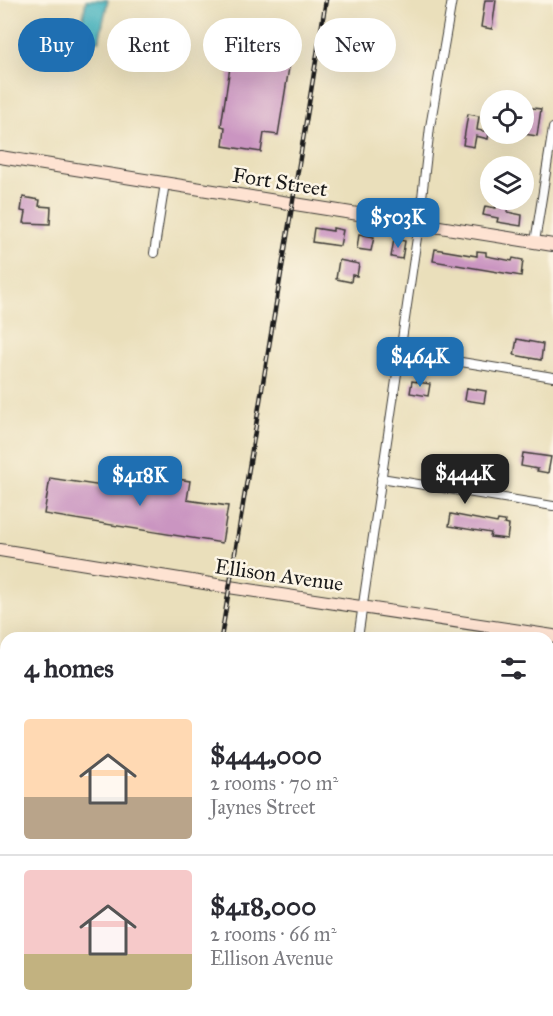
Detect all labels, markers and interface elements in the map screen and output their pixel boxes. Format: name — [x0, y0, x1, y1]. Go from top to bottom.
chip: Buy — [18, 18, 95, 72]
chip: Rent — [107, 18, 191, 72]
chip: Filters — [203, 18, 302, 72]
chip: New — [314, 18, 396, 72]
map controls — [480, 90, 534, 210]
button: locate — [480, 90, 534, 144]
button: layers — [480, 156, 534, 210]
street label: Fort Street — [231, 162, 330, 202]
pin: $503K — [356, 198, 440, 249]
text: $503K — [370, 205, 426, 229]
pin: $464K — [378, 337, 462, 388]
text: $464K — [391, 344, 449, 368]
pin: $444K — [423, 454, 507, 505]
pin: $418K — [98, 456, 182, 507]
text: $444K — [435, 461, 495, 485]
text: $418K — [112, 463, 168, 487]
street label: Ellison Avenue — [213, 553, 345, 597]
text: 4 homes — [24, 652, 114, 684]
icon: filters — [497, 652, 530, 685]
text: $444,000 — [210, 739, 322, 771]
icon: home — [72, 743, 144, 815]
text: 2 rooms · 70 m² — [210, 771, 338, 795]
text: Jaynes Street — [210, 795, 316, 819]
text: $418,000 — [210, 890, 316, 922]
icon: home — [72, 894, 144, 966]
text: 2 rooms · 66 m² — [210, 922, 336, 946]
text: Ellison Avenue — [210, 946, 333, 970]

